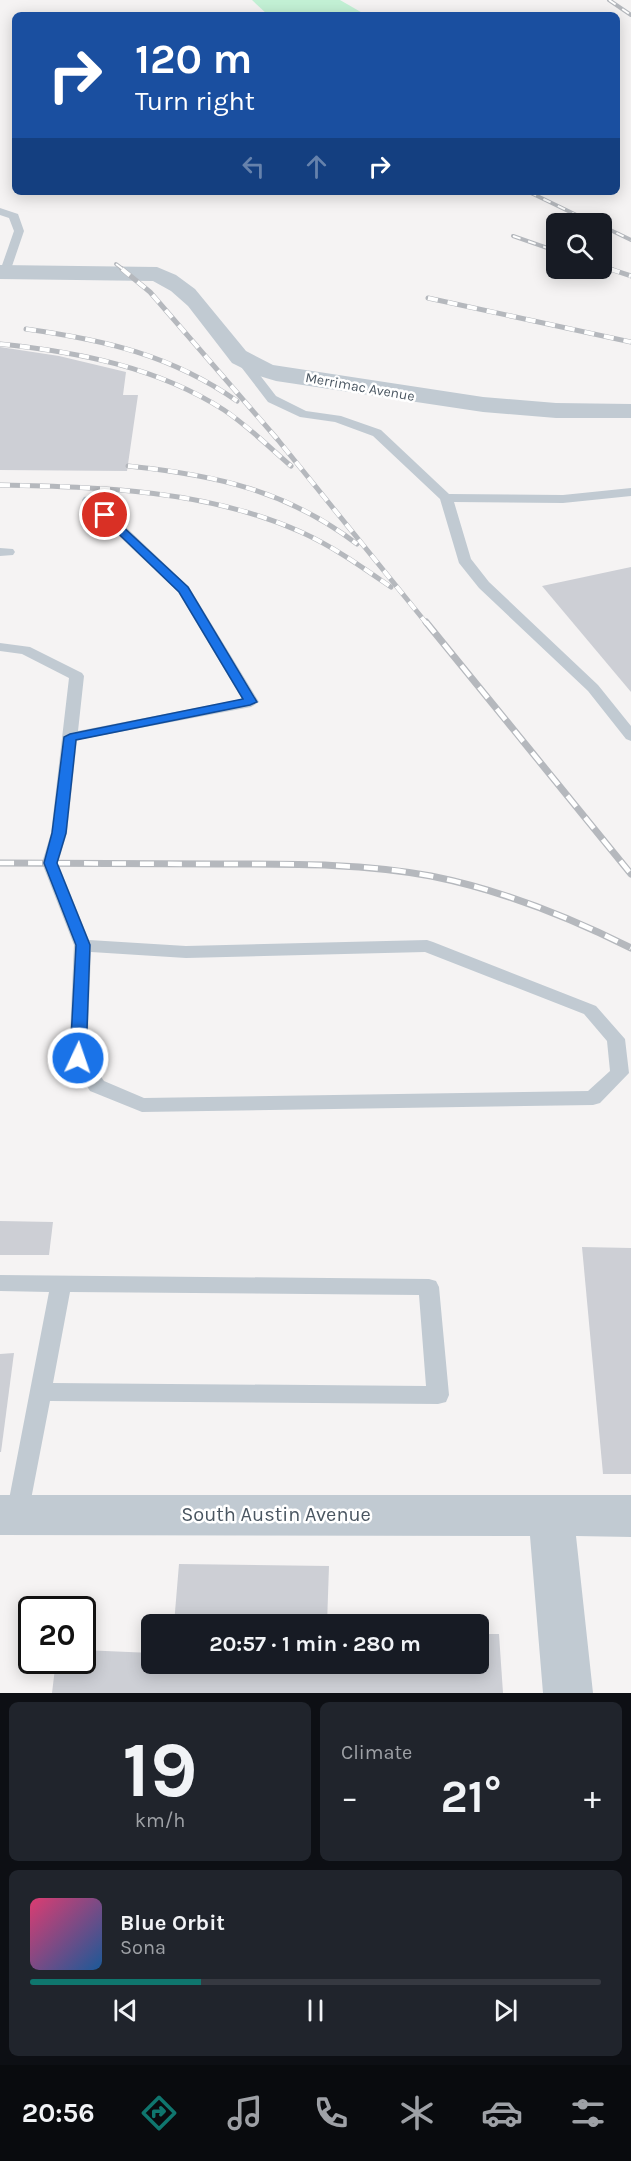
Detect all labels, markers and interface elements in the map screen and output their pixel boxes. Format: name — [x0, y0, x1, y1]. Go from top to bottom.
text: 120 m — [135, 34, 252, 84]
icon: right — [36, 36, 114, 114]
text: Turn right — [135, 85, 255, 117]
icon: left — [237, 150, 270, 183]
icon: ahead — [300, 150, 333, 183]
icon: right — [363, 150, 396, 183]
map controls — [546, 213, 612, 279]
button: search — [546, 213, 612, 279]
street label: Merrimac Avenue — [304, 369, 416, 405]
pin — [79, 489, 130, 540]
icon: arrive — [88, 498, 121, 531]
position arrow — [46, 1026, 110, 1090]
street label: South Austin Avenue — [181, 1503, 371, 1526]
speed limit sign: 20 — [18, 1596, 96, 1674]
text: 20:57 · 1 min · 280 m — [209, 1631, 421, 1657]
text: 19 — [122, 1724, 198, 1816]
text: Climate — [341, 1741, 412, 1764]
text: 21° — [441, 1771, 501, 1823]
text: − — [341, 1778, 358, 1816]
text: + — [584, 1778, 601, 1816]
text: km/h — [135, 1809, 185, 1832]
text: Blue Orbit — [120, 1910, 225, 1936]
text: Sona — [120, 1936, 166, 1959]
icon: previous — [109, 1994, 142, 2027]
icon: pause — [299, 1994, 332, 2027]
icon: next — [489, 1994, 522, 2027]
icon: directions — [138, 2092, 180, 2134]
icon: music — [224, 2092, 266, 2134]
icon: phone — [310, 2092, 352, 2134]
icon: climate — [396, 2092, 438, 2134]
icon: car — [481, 2092, 523, 2134]
icon: filters — [567, 2092, 609, 2134]
text: 20:56 — [22, 2097, 95, 2129]

